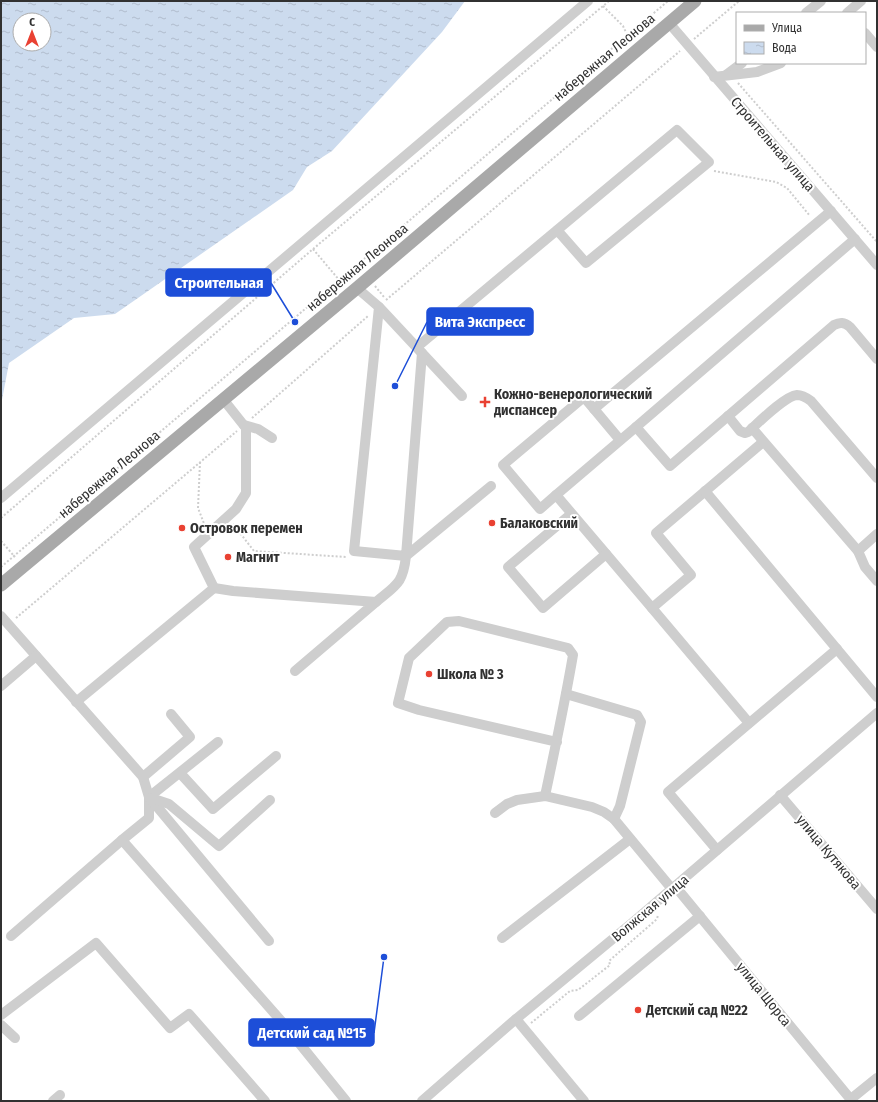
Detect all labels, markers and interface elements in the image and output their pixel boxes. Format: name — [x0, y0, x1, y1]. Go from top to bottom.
street label: набережная Леонова — [550, 10, 659, 105]
north arrow — [12, 12, 52, 52]
legend — [736, 12, 866, 64]
text: С — [29, 16, 35, 29]
text: Улица — [771, 21, 802, 35]
text: Вода — [772, 41, 797, 55]
street label: Строительная улица — [727, 94, 818, 195]
street label: набережная Леонова — [303, 220, 412, 315]
callout: Строительная — [166, 269, 271, 296]
text: Строительная — [174, 274, 264, 292]
callout: Вита Экспресс — [427, 308, 533, 335]
text: Вита Экспресс — [435, 313, 526, 331]
place label: Кожно-венерологический диспансер — [493, 386, 652, 419]
marker: Кожно-венерологический диспансер — [479, 396, 491, 408]
street label: набережная Леонова — [55, 427, 164, 522]
place label: Балаковский — [500, 515, 578, 532]
marker: Балаковский — [487, 518, 497, 528]
place label: Островок перемен — [190, 520, 303, 537]
marker: Островок перемен — [177, 523, 187, 533]
place label: Магнит — [236, 549, 280, 566]
marker: Магнит — [223, 552, 233, 562]
place label: Школа № 3 — [437, 666, 504, 683]
marker: Школа № 3 — [424, 669, 434, 679]
street label: улица Кутякова — [793, 812, 865, 893]
street label: Волжская улица — [608, 871, 692, 946]
street label: улица Щорса — [733, 959, 795, 1030]
place label: Детский сад №22 — [645, 1002, 748, 1019]
marker: Детский сад №22 — [633, 1005, 643, 1015]
callout: Детский сад №15 — [249, 1019, 374, 1046]
text: Детский сад №15 — [257, 1024, 366, 1042]

